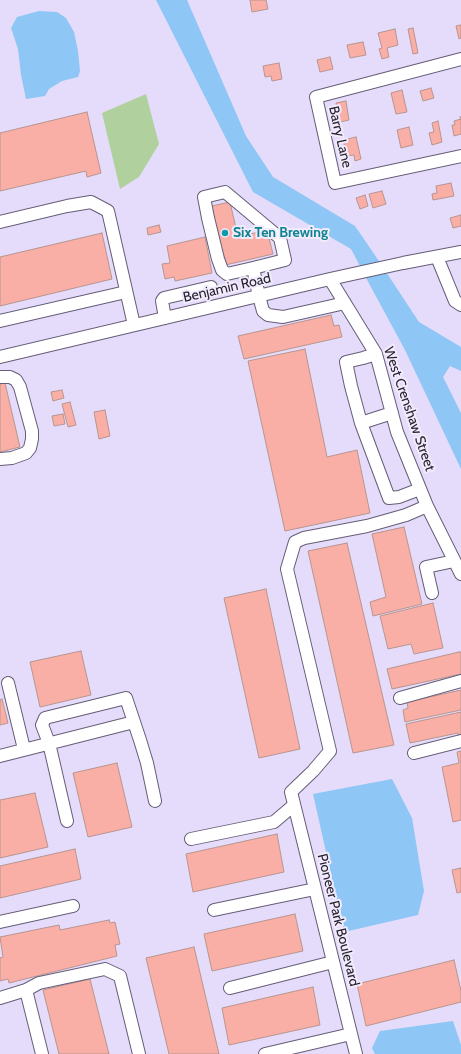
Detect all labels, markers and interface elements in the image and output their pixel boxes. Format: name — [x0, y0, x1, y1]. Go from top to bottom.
street label: Barry Lane — [325, 104, 355, 170]
place label: Six Ten Brewing — [233, 225, 328, 241]
marker: Six Ten Brewing — [220, 228, 230, 238]
street label: Benjamin Road — [181, 270, 273, 306]
street label: West Crenshaw Street — [380, 345, 438, 473]
street label: Pioneer Park Boulevard — [313, 852, 363, 988]

